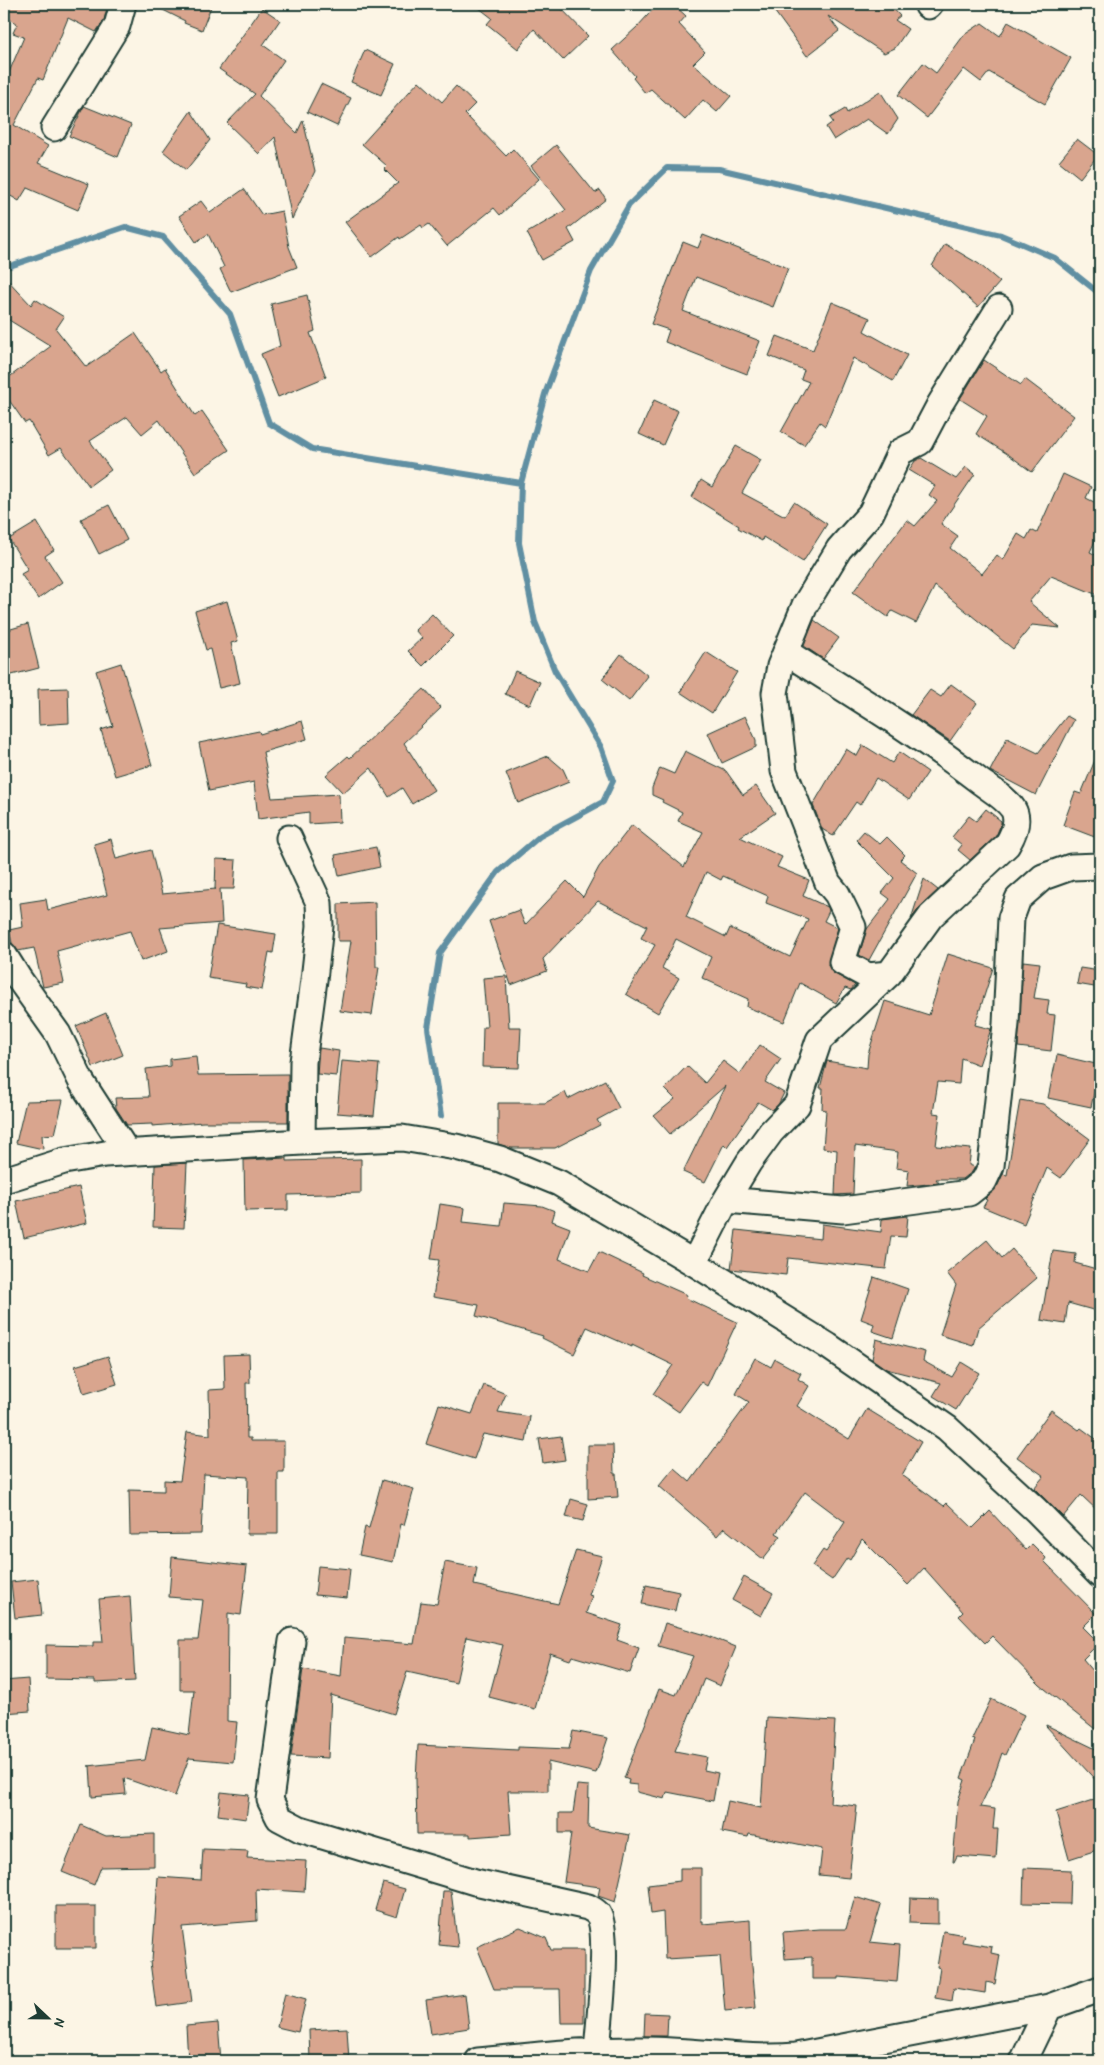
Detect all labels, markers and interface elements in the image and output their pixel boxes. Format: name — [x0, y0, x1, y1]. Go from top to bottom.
north arrow — [22, 1992, 72, 2042]
text: N — [50, 2016, 71, 2031]

